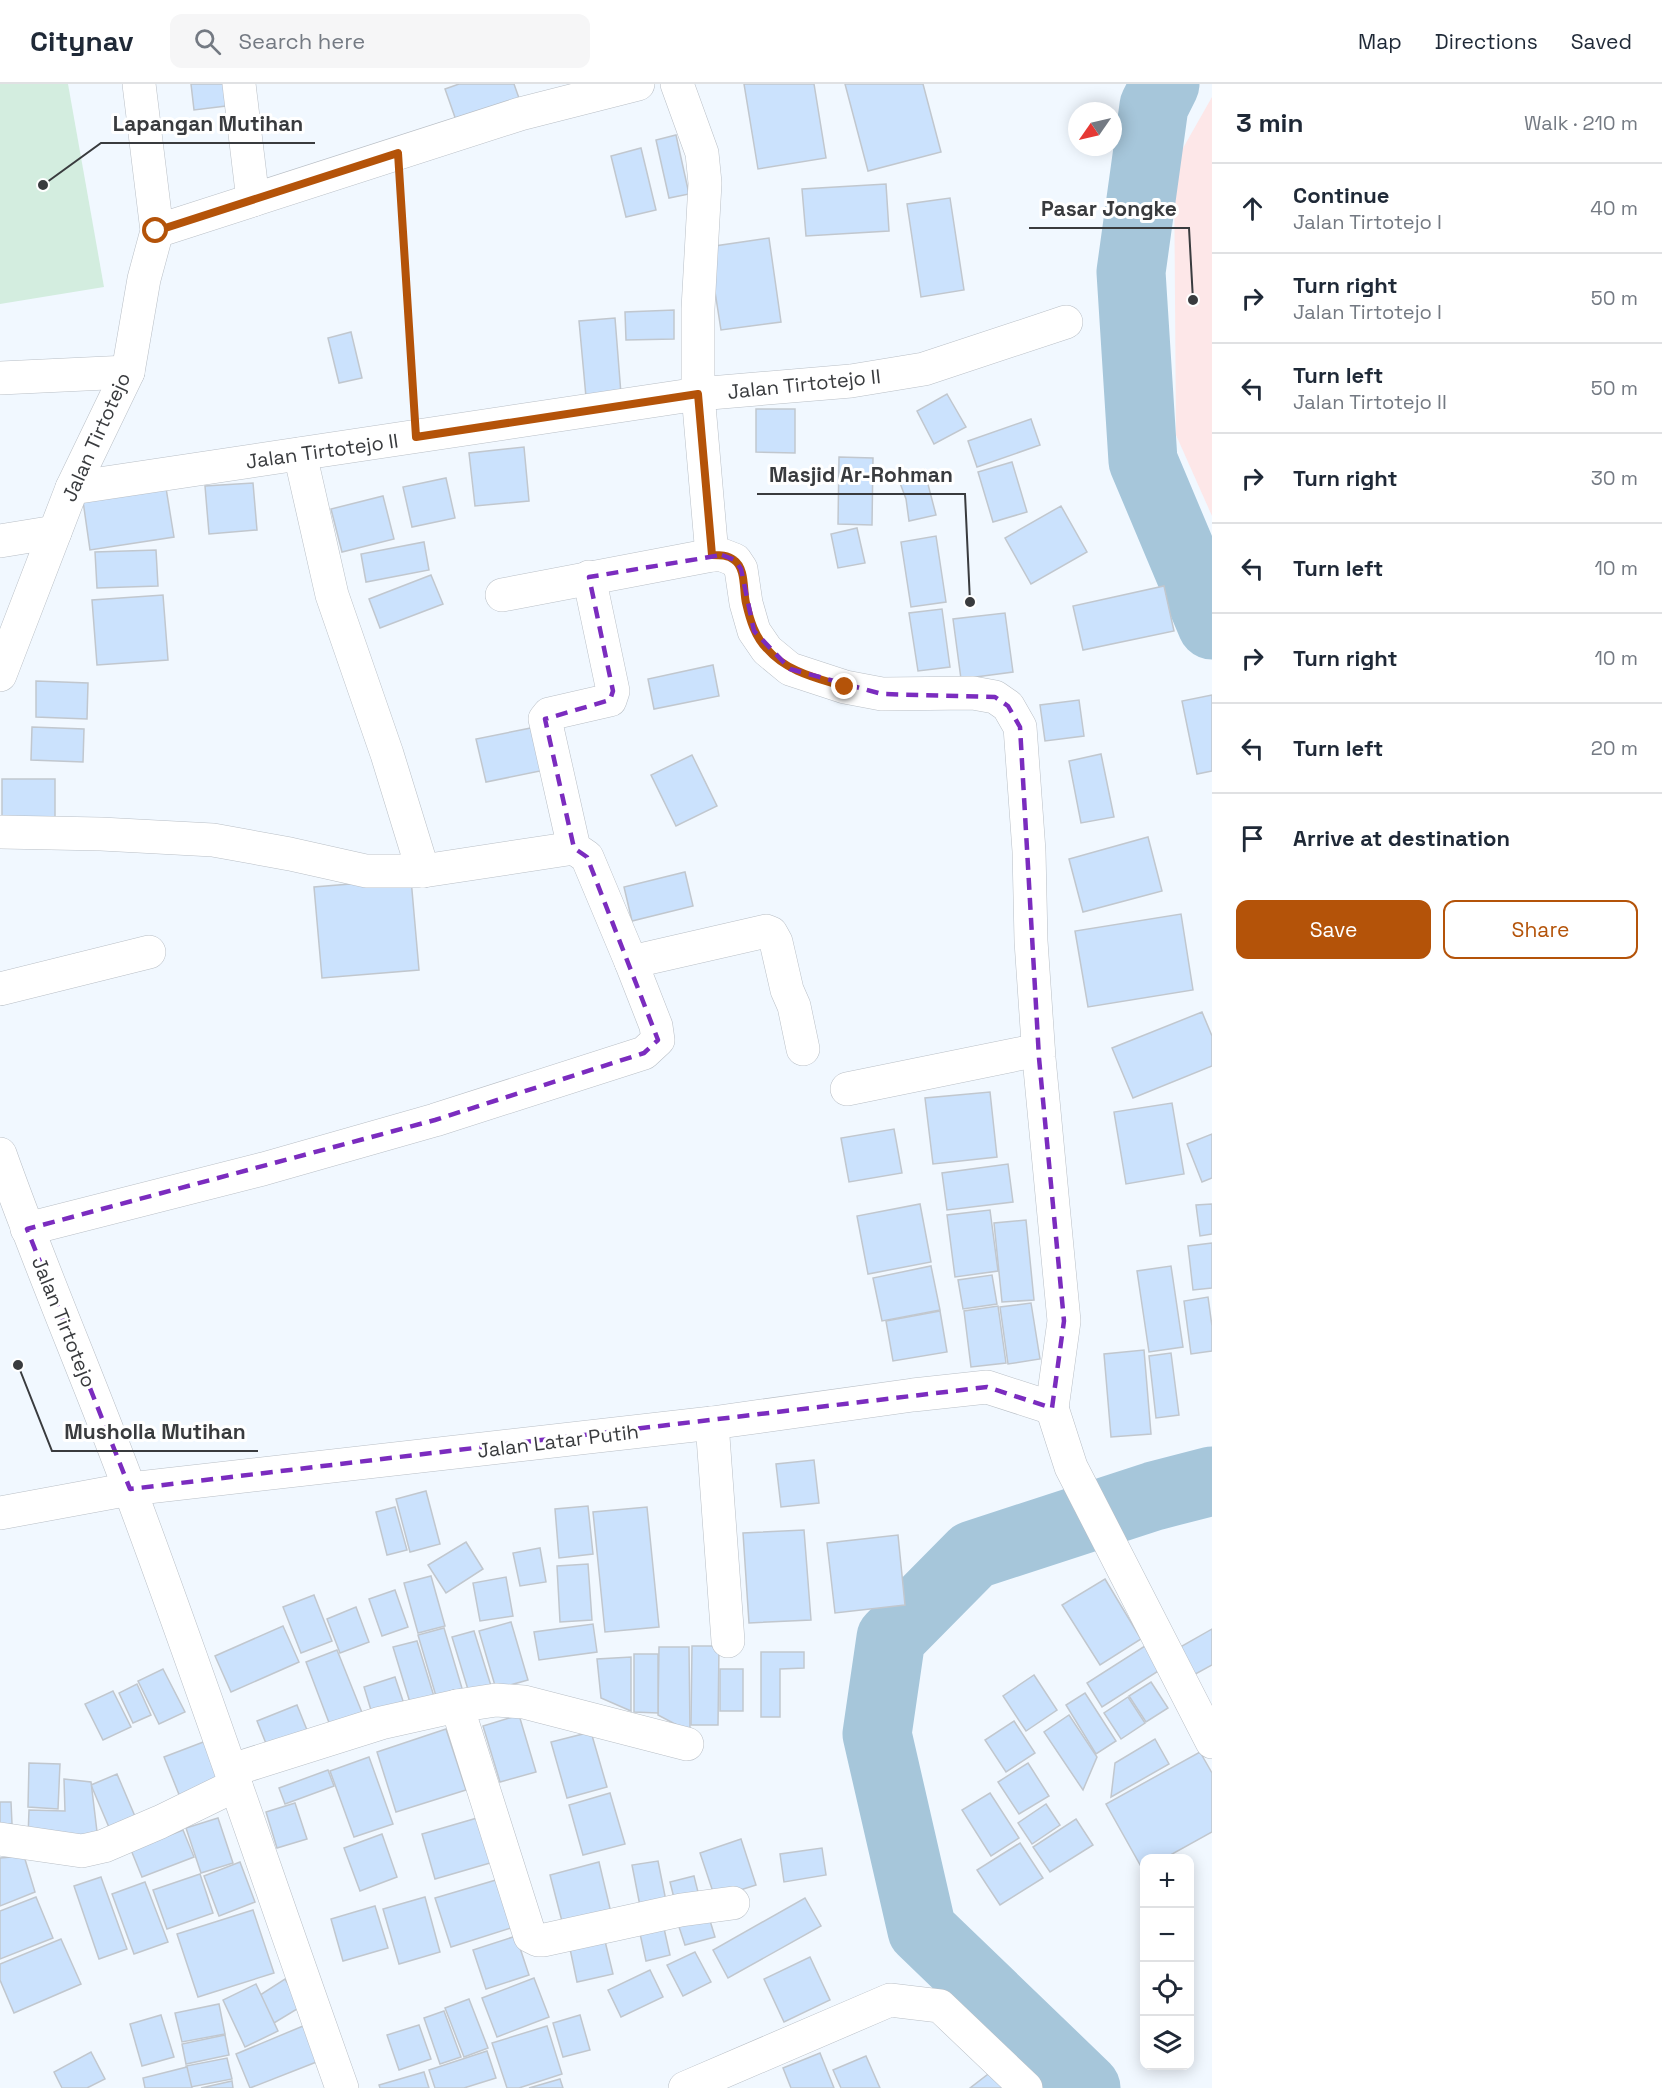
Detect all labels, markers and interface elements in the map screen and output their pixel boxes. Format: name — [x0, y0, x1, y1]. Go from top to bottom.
search box — [170, 14, 590, 68]
text: Citynav — [30, 23, 134, 59]
icon: search — [191, 25, 224, 58]
text: Search here — [239, 27, 365, 55]
text: Map — [1358, 28, 1402, 55]
text: Directions — [1435, 28, 1538, 55]
text: Saved — [1571, 28, 1632, 55]
north arrow — [1068, 102, 1122, 156]
callout: Lapangan Mutihan — [101, 104, 315, 143]
text: 3 min — [1236, 106, 1304, 140]
text: Lapangan Mutihan — [113, 110, 303, 137]
text: Walk · 210 m — [1524, 110, 1638, 136]
text: Continue — [1293, 181, 1389, 209]
callout: Pasar Jongke — [1029, 189, 1189, 228]
icon: ahead — [1236, 192, 1269, 225]
text: Pasar Jongke — [1041, 195, 1177, 222]
text: 40 m — [1590, 195, 1638, 221]
text: Jalan Tirtotejo I — [1293, 209, 1442, 235]
route start — [142, 217, 168, 243]
text: Turn right — [1293, 271, 1398, 299]
icon: right — [1236, 282, 1269, 315]
text: 50 m — [1591, 285, 1638, 311]
text: Jalan Tirtotejo I — [1293, 299, 1442, 325]
text: Turn left — [1293, 361, 1383, 389]
street label: Jalan Tirtotejo II — [726, 363, 882, 405]
street label: Jalan Tirtotejo — [56, 368, 136, 506]
icon: left — [1236, 372, 1269, 405]
text: 50 m — [1591, 375, 1638, 401]
text: Jalan Tirtotejo II — [1293, 389, 1447, 415]
street label: Jalan Tirtotejo II — [244, 427, 400, 475]
callout: Masjid Ar-Rohman — [757, 455, 965, 494]
text: Masjid Ar-Rohman — [769, 461, 953, 488]
icon: right — [1236, 462, 1269, 495]
text: Turn right — [1293, 464, 1398, 492]
text: 30 m — [1591, 465, 1638, 491]
icon: left — [1236, 552, 1269, 585]
text: Turn left — [1293, 554, 1383, 582]
text: 10 m — [1594, 555, 1638, 581]
icon: right — [1236, 642, 1269, 675]
text: Turn right — [1293, 644, 1398, 672]
text: 10 m — [1594, 645, 1638, 671]
route end — [831, 673, 857, 699]
icon: left — [1236, 732, 1269, 765]
text: Turn left — [1293, 734, 1383, 762]
text: 20 m — [1591, 735, 1638, 761]
icon: arrive — [1236, 822, 1269, 855]
text: Arrive at destination — [1293, 824, 1510, 852]
button: Save — [1236, 900, 1431, 959]
button: Share — [1443, 900, 1638, 959]
street label: Jalan Tirtotejo — [26, 1253, 102, 1391]
callout: Musholla Mutihan — [52, 1412, 258, 1451]
text: Musholla Mutihan — [64, 1418, 246, 1445]
street label: Jalan Latar Putih — [476, 1418, 640, 1464]
map controls — [1140, 1854, 1194, 2070]
button: + — [1140, 1854, 1194, 1908]
button: − — [1140, 1908, 1194, 1962]
button: locate — [1140, 1962, 1194, 2016]
button: layers — [1140, 2016, 1194, 2070]

